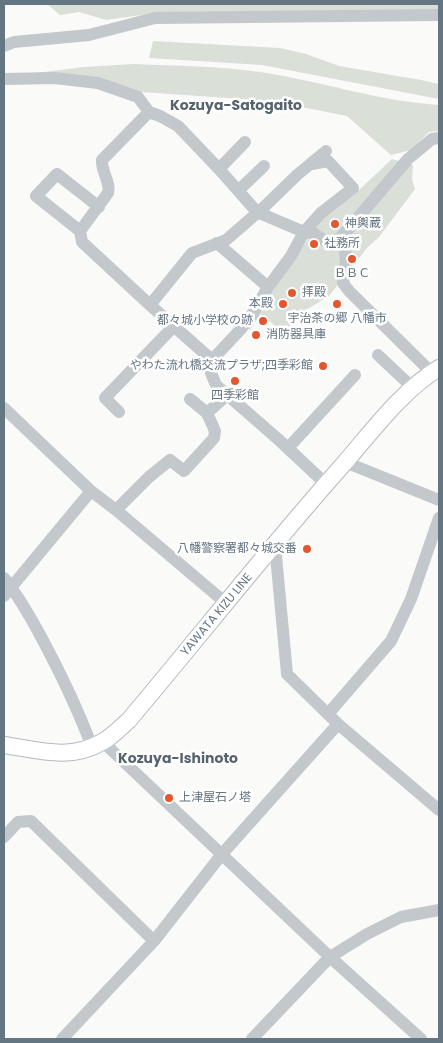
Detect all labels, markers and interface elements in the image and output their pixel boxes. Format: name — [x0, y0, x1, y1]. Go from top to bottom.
district label: Kozuya-Satogaito — [170, 98, 302, 114]
place label: 神輿蔵 — [345, 217, 381, 231]
marker: 神輿蔵 — [329, 218, 341, 230]
place label: 社務所 — [324, 237, 360, 251]
marker: 社務所 — [308, 238, 320, 250]
marker: ＢＢＣ — [346, 253, 358, 265]
place label: ＢＢＣ — [334, 267, 370, 281]
place label: 拝殿 — [302, 286, 326, 300]
marker: 拝殿 — [286, 287, 298, 299]
place label: 本殿 — [249, 297, 273, 311]
marker: 本殿 — [277, 298, 289, 310]
marker: 宇治茶の郷 八幡市 — [331, 298, 343, 310]
place label: 宇治茶の郷 八幡市 — [287, 312, 387, 326]
place label: 都々城小学校の跡 — [157, 314, 253, 328]
marker: 都々城小学校の跡 — [257, 315, 269, 327]
place label: 消防器具庫 — [266, 328, 326, 342]
marker: 消防器具庫 — [250, 329, 262, 341]
place label: やわた流れ橋交流プラザ;四季彩館 — [130, 359, 313, 373]
marker: やわた流れ橋交流プラザ;四季彩館 — [317, 360, 329, 372]
marker: 四季彩館 — [229, 375, 241, 387]
place label: 四季彩館 — [211, 389, 259, 403]
place label: 八幡警察署都々城交番 — [177, 542, 297, 556]
marker: 八幡警察署都々城交番 — [301, 543, 313, 555]
street label: YAWATA KIZU LINE — [178, 571, 256, 659]
district label: Kozuya-Ishinoto — [118, 751, 238, 767]
place label: 上津屋石ノ塔 — [179, 791, 251, 805]
marker: 上津屋石ノ塔 — [163, 792, 175, 804]

